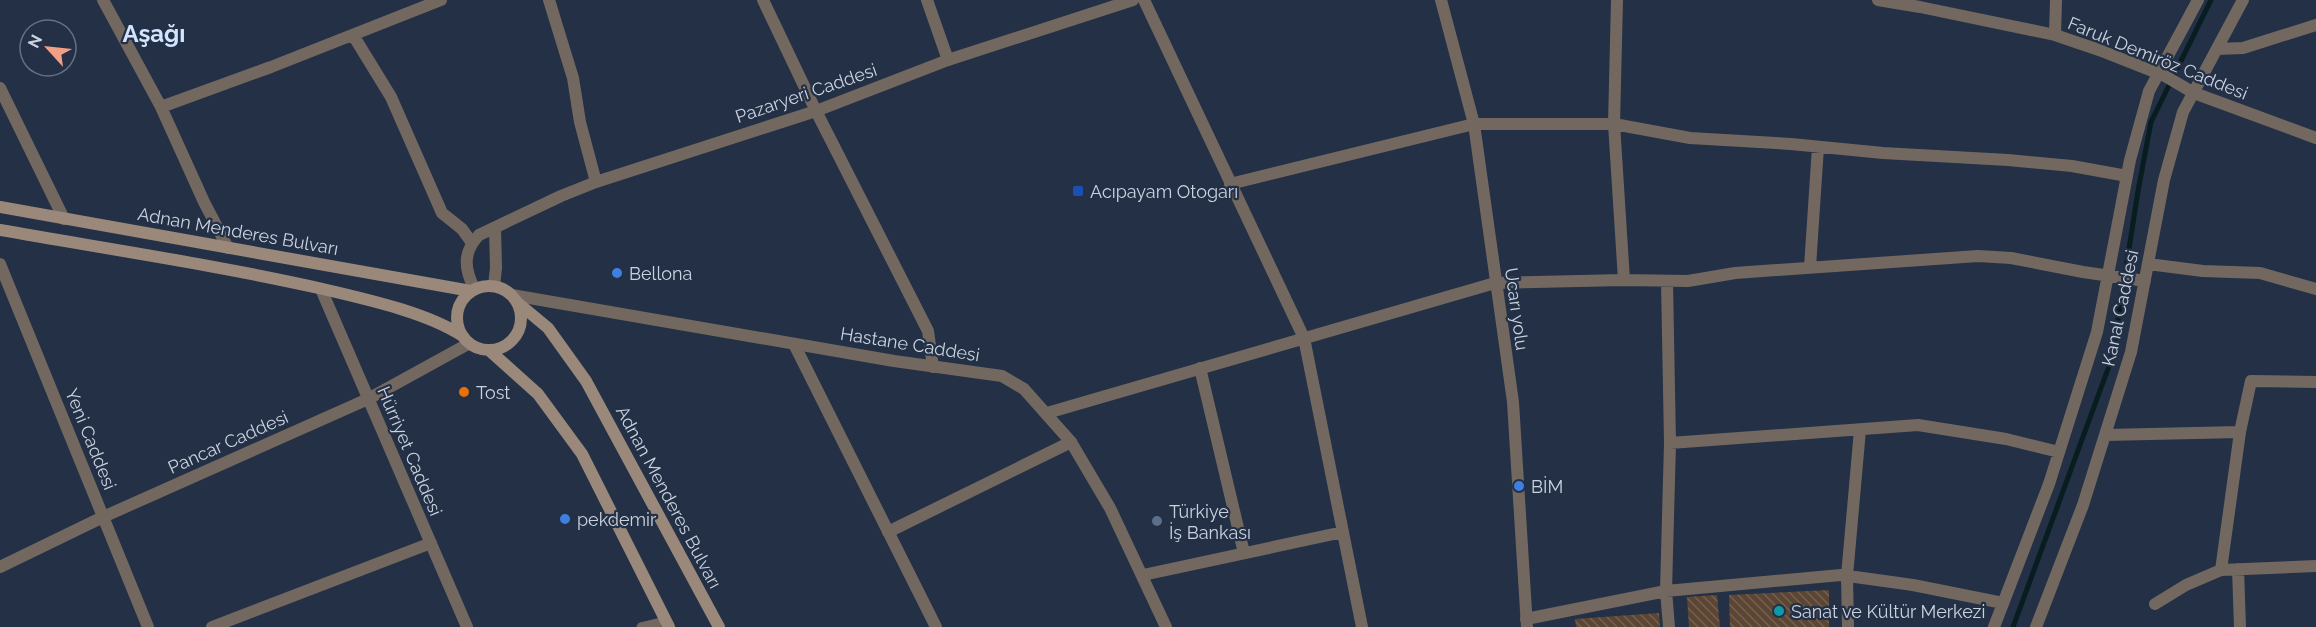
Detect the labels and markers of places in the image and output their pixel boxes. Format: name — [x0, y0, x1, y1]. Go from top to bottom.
place label: Acıpayam Otogarı — [1090, 181, 1238, 202]
marker: Acıpayam Otogarı — [1071, 184, 1085, 198]
place label: Bellona — [629, 263, 692, 284]
marker: Bellona — [610, 266, 624, 280]
place label: Tost — [476, 382, 510, 403]
marker: Tost — [457, 385, 471, 399]
place label: BİM — [1531, 476, 1563, 497]
marker: BİM — [1512, 479, 1526, 493]
place label: Türkiye İş Bankası — [1169, 501, 1251, 543]
place label: pekdemir — [577, 509, 657, 530]
marker: pekdemir — [558, 512, 572, 526]
marker: Türkiye İş Bankası — [1150, 514, 1164, 528]
place label: Sanat ve Kültür Merkezi — [1791, 601, 1985, 622]
marker: Sanat ve Kültür Merkezi — [1772, 604, 1786, 618]

